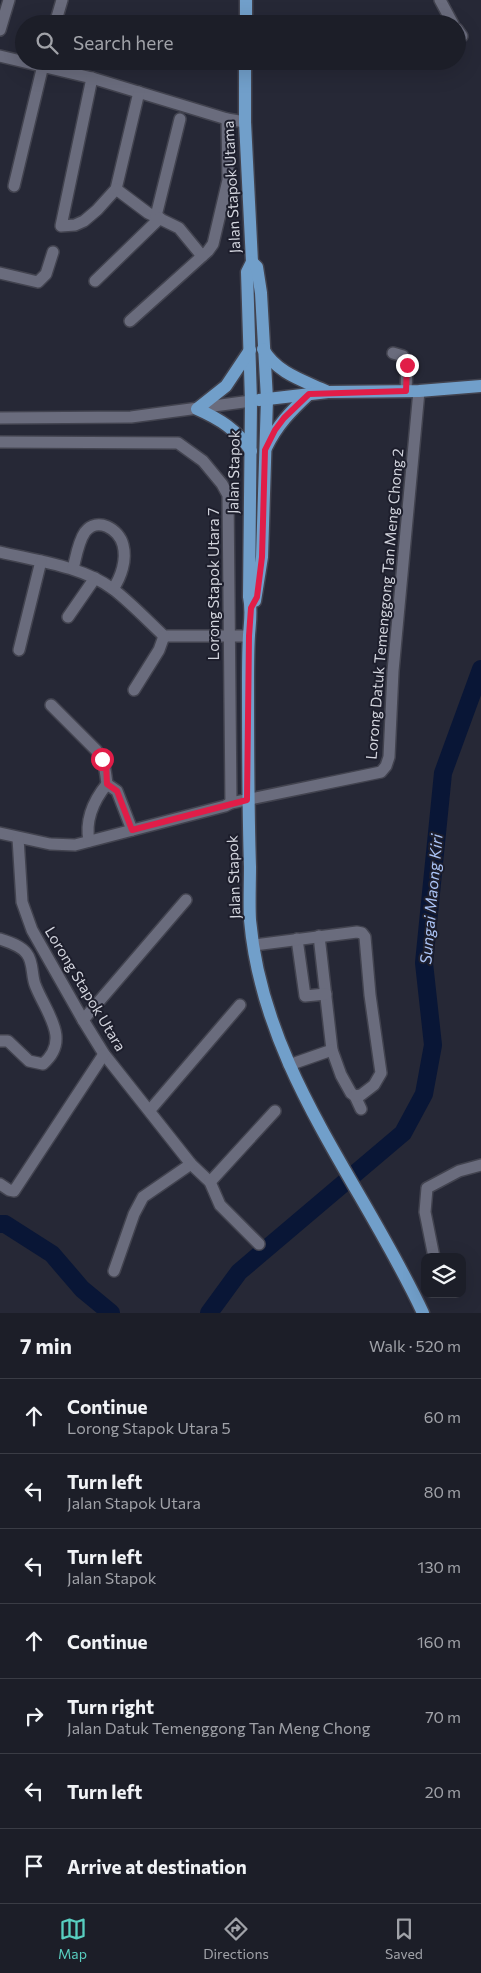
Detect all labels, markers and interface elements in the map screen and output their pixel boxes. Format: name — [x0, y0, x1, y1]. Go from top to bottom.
search box — [15, 15, 466, 70]
icon: search — [33, 29, 61, 57]
text: Search here — [73, 31, 173, 54]
street label: Jalan Stapok Utama — [219, 120, 243, 254]
route end — [396, 354, 419, 377]
street label: Jalan Stapok — [223, 430, 243, 514]
street label: Lorong Datuk Temenggong Tan Meng Chong 2 — [361, 448, 407, 760]
street label: Lorong Stapok Utara 7 — [204, 508, 222, 660]
route start — [91, 748, 114, 771]
water label: Sungai Maong Kiri — [415, 832, 446, 965]
street label: Jalan Stapok — [223, 835, 243, 919]
street label: Lorong Stapok Utara — [42, 923, 130, 1054]
map controls — [421, 1253, 466, 1298]
button: layers — [421, 1253, 466, 1298]
text: 7 min — [20, 1333, 72, 1358]
text: Walk · 520 m — [369, 1336, 461, 1355]
text: Continue — [67, 1395, 147, 1418]
icon: ahead — [20, 1402, 48, 1430]
text: 60 m — [424, 1407, 461, 1426]
text: Lorong Stapok Utara 5 — [67, 1418, 231, 1437]
text: Turn left — [67, 1470, 142, 1493]
icon: left — [20, 1477, 48, 1505]
text: 80 m — [424, 1482, 461, 1501]
text: Jalan Stapok Utara — [67, 1493, 201, 1512]
text: Turn left — [67, 1545, 142, 1568]
icon: left — [20, 1552, 48, 1580]
text: 130 m — [418, 1557, 461, 1576]
text: Jalan Stapok — [67, 1568, 157, 1587]
icon: ahead — [20, 1627, 48, 1655]
text: Continue — [67, 1630, 147, 1653]
text: 160 m — [417, 1632, 461, 1651]
text: Turn right — [67, 1695, 154, 1718]
icon: right — [20, 1702, 48, 1730]
text: 70 m — [425, 1707, 461, 1726]
text: Jalan Datuk Temenggong Tan Meng Chong — [67, 1718, 370, 1737]
icon: left — [20, 1777, 48, 1805]
text: Turn left — [67, 1780, 142, 1803]
text: 20 m — [425, 1782, 461, 1801]
icon: arrive — [20, 1852, 48, 1880]
text: Arrive at destination — [67, 1855, 247, 1878]
tab: Map — [58, 1915, 87, 1962]
tab: Directions — [203, 1915, 269, 1962]
tab: Saved — [385, 1915, 423, 1962]

